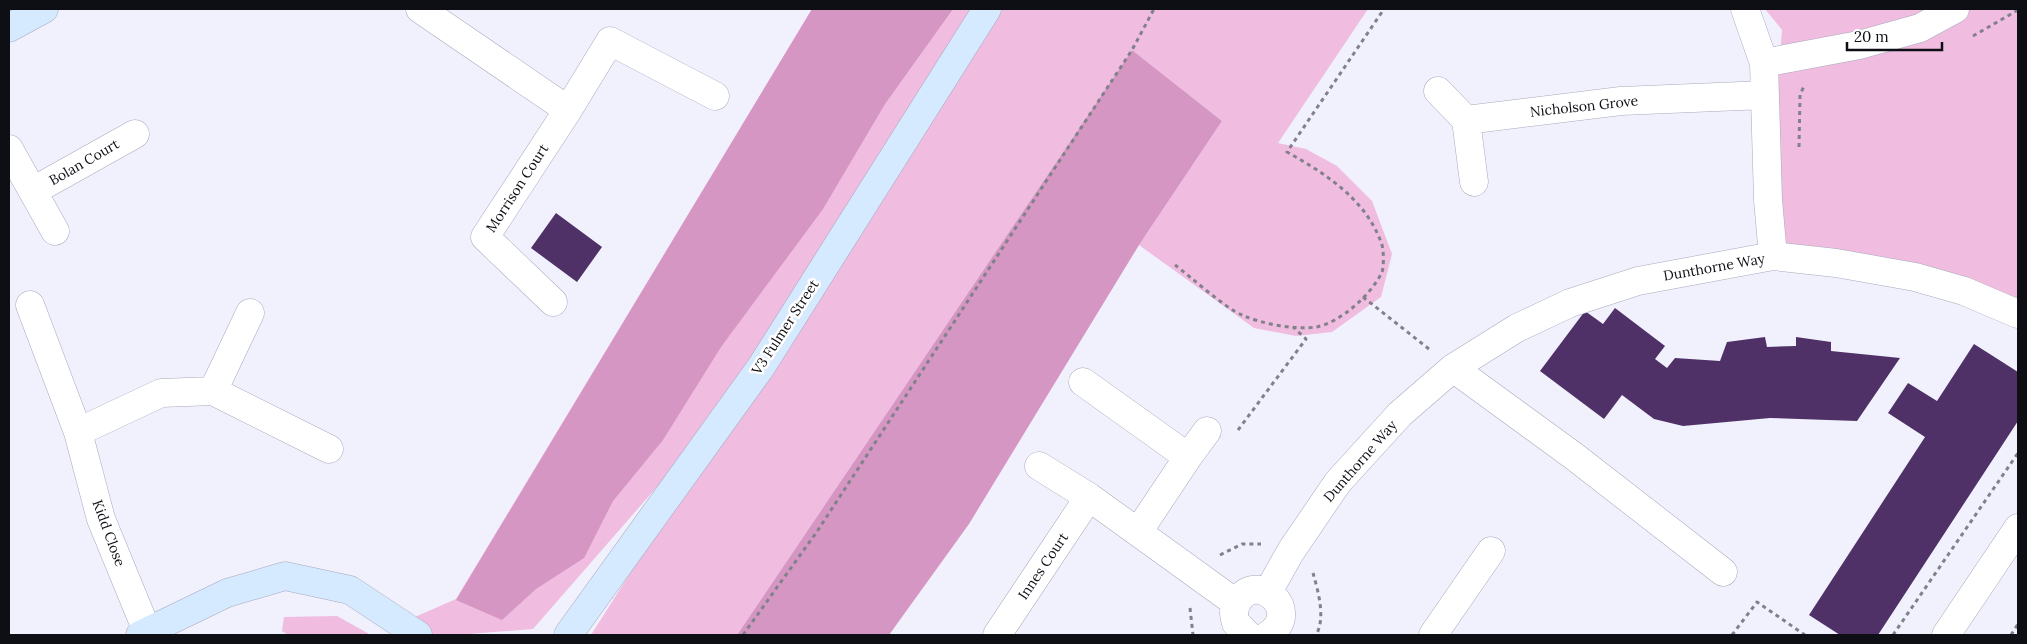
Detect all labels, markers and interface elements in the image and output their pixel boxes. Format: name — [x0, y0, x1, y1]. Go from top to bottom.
scale bar — [1847, 20, 1942, 52]
text: 20 m — [1854, 27, 1889, 46]
street label: Nicholson Grove — [1529, 91, 1639, 121]
street label: Bolan Court — [46, 134, 123, 189]
street label: Morrison Court — [482, 140, 553, 236]
street label: Dunthorne Way — [1662, 249, 1767, 285]
street label: V3 Fulmer Street — [747, 276, 823, 379]
street label: Dunthorne Way — [1319, 416, 1401, 506]
street label: Kidd Close — [89, 497, 130, 569]
street label: Innes Court — [1014, 528, 1072, 603]

